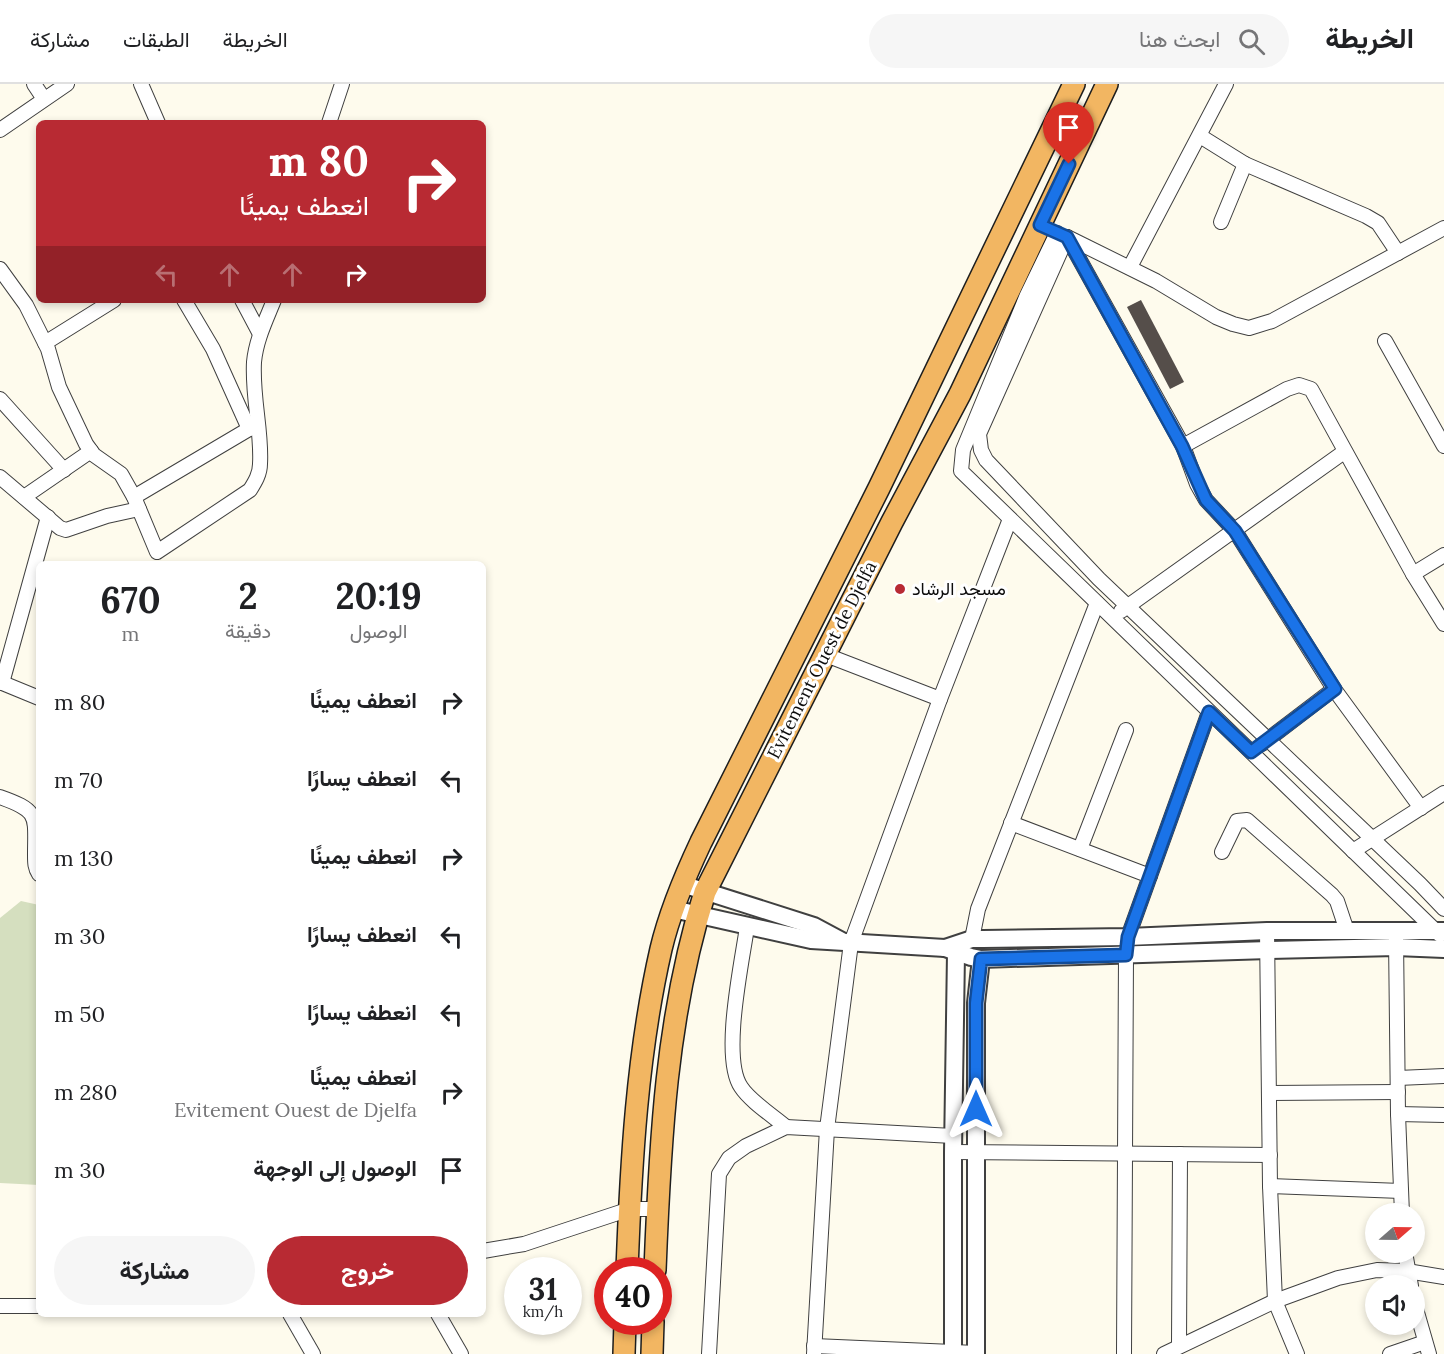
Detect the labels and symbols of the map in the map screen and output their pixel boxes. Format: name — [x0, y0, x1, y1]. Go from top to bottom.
pin — [1043, 102, 1094, 164]
street label: Evitement Ouest de Djelfa — [762, 557, 881, 762]
place label: مسجد الرشاد — [912, 577, 1006, 600]
marker: مسجد الرشاد — [893, 582, 907, 596]
position arrow — [944, 1077, 1008, 1141]
north arrow — [1365, 1203, 1425, 1263]
speed limit sign: 40 — [594, 1257, 672, 1335]

